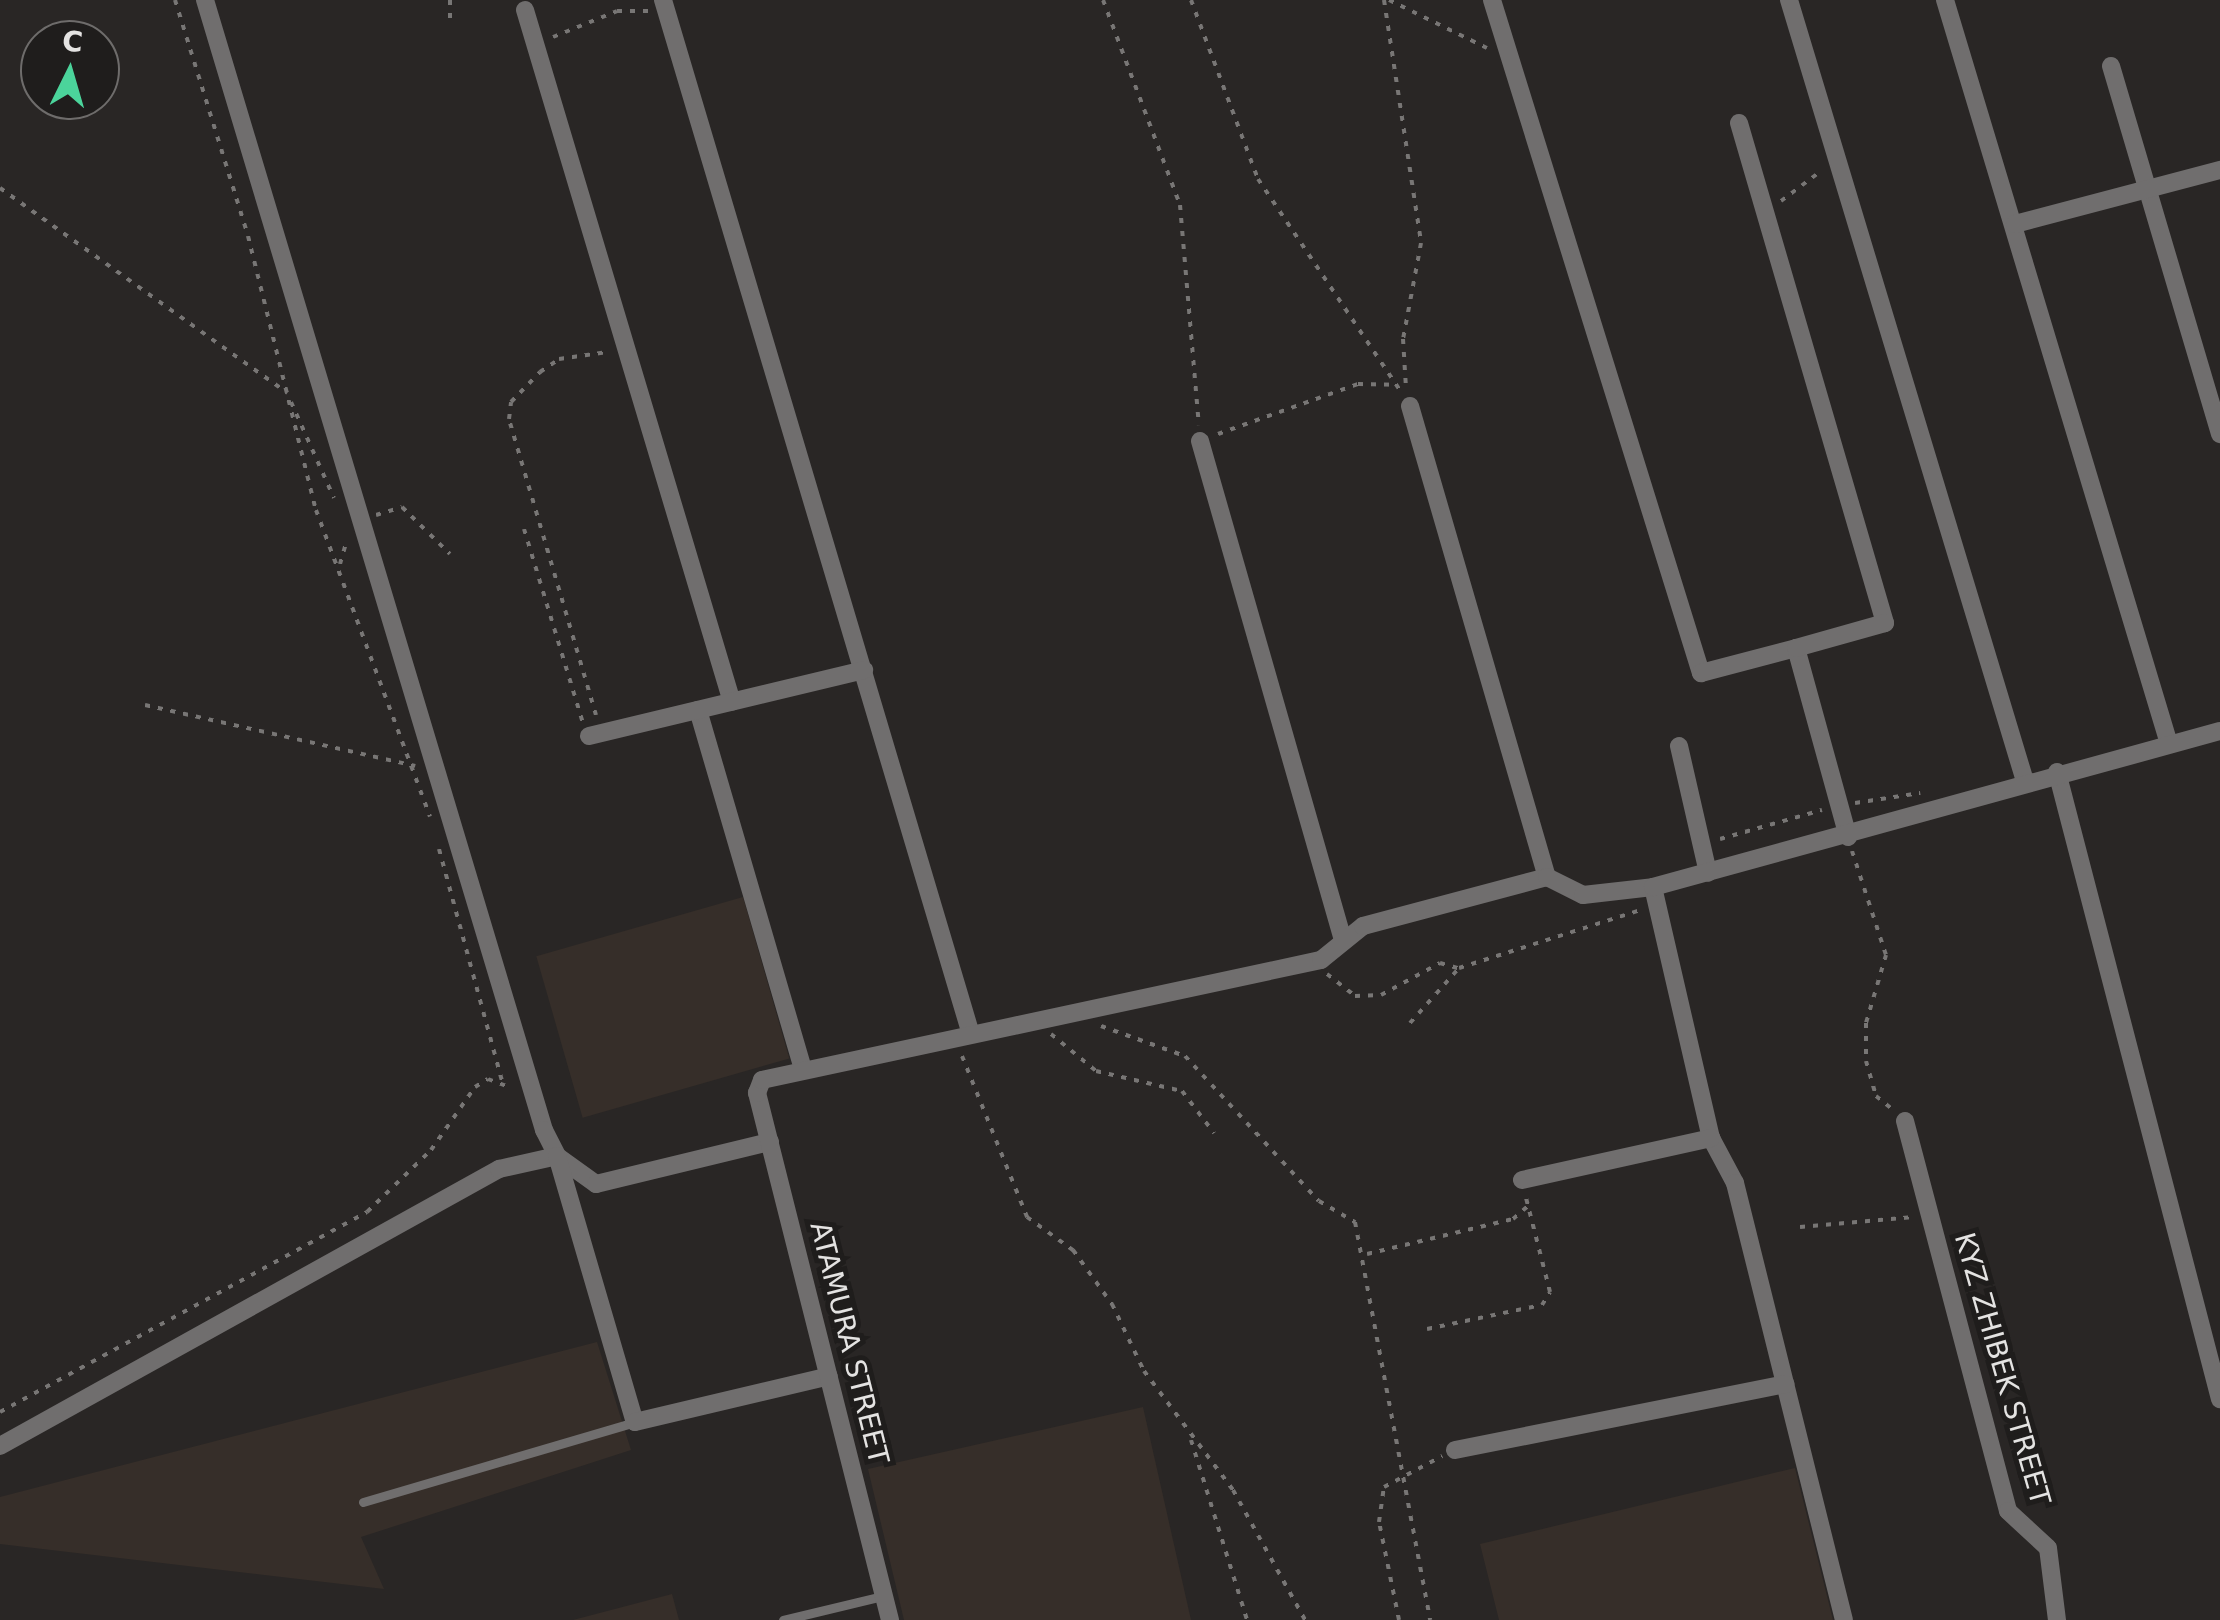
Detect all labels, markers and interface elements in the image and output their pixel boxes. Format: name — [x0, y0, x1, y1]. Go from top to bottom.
north arrow — [20, 20, 120, 120]
text: С — [61, 24, 84, 59]
street label: ATAMURA STREET — [803, 1218, 895, 1468]
street label: KYZ ZHIBEK STREET — [1947, 1229, 2057, 1509]

